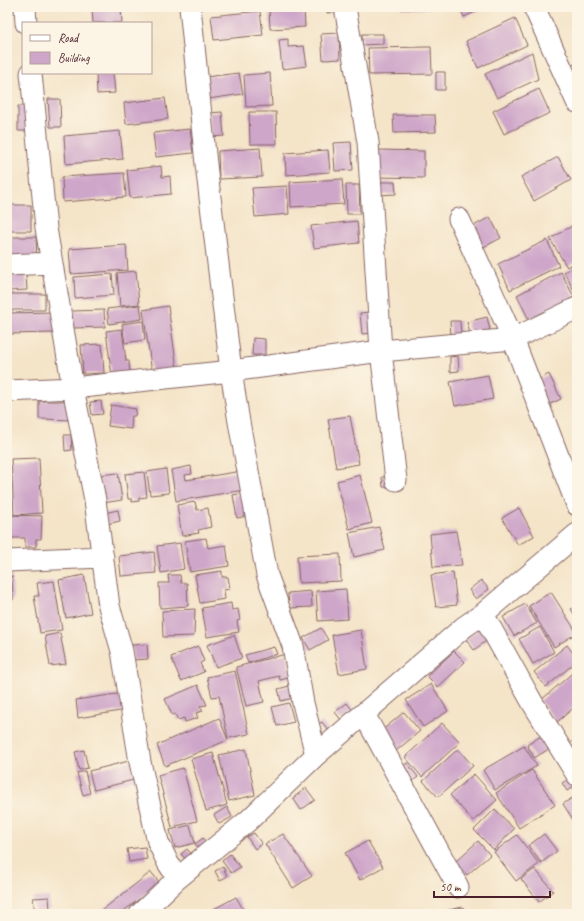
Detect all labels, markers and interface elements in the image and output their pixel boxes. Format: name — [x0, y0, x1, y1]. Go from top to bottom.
legend — [22, 22, 152, 74]
text: Road — [58, 30, 80, 46]
text: Building — [58, 50, 90, 66]
scale bar — [434, 873, 550, 899]
text: 50 m — [440, 879, 462, 895]

